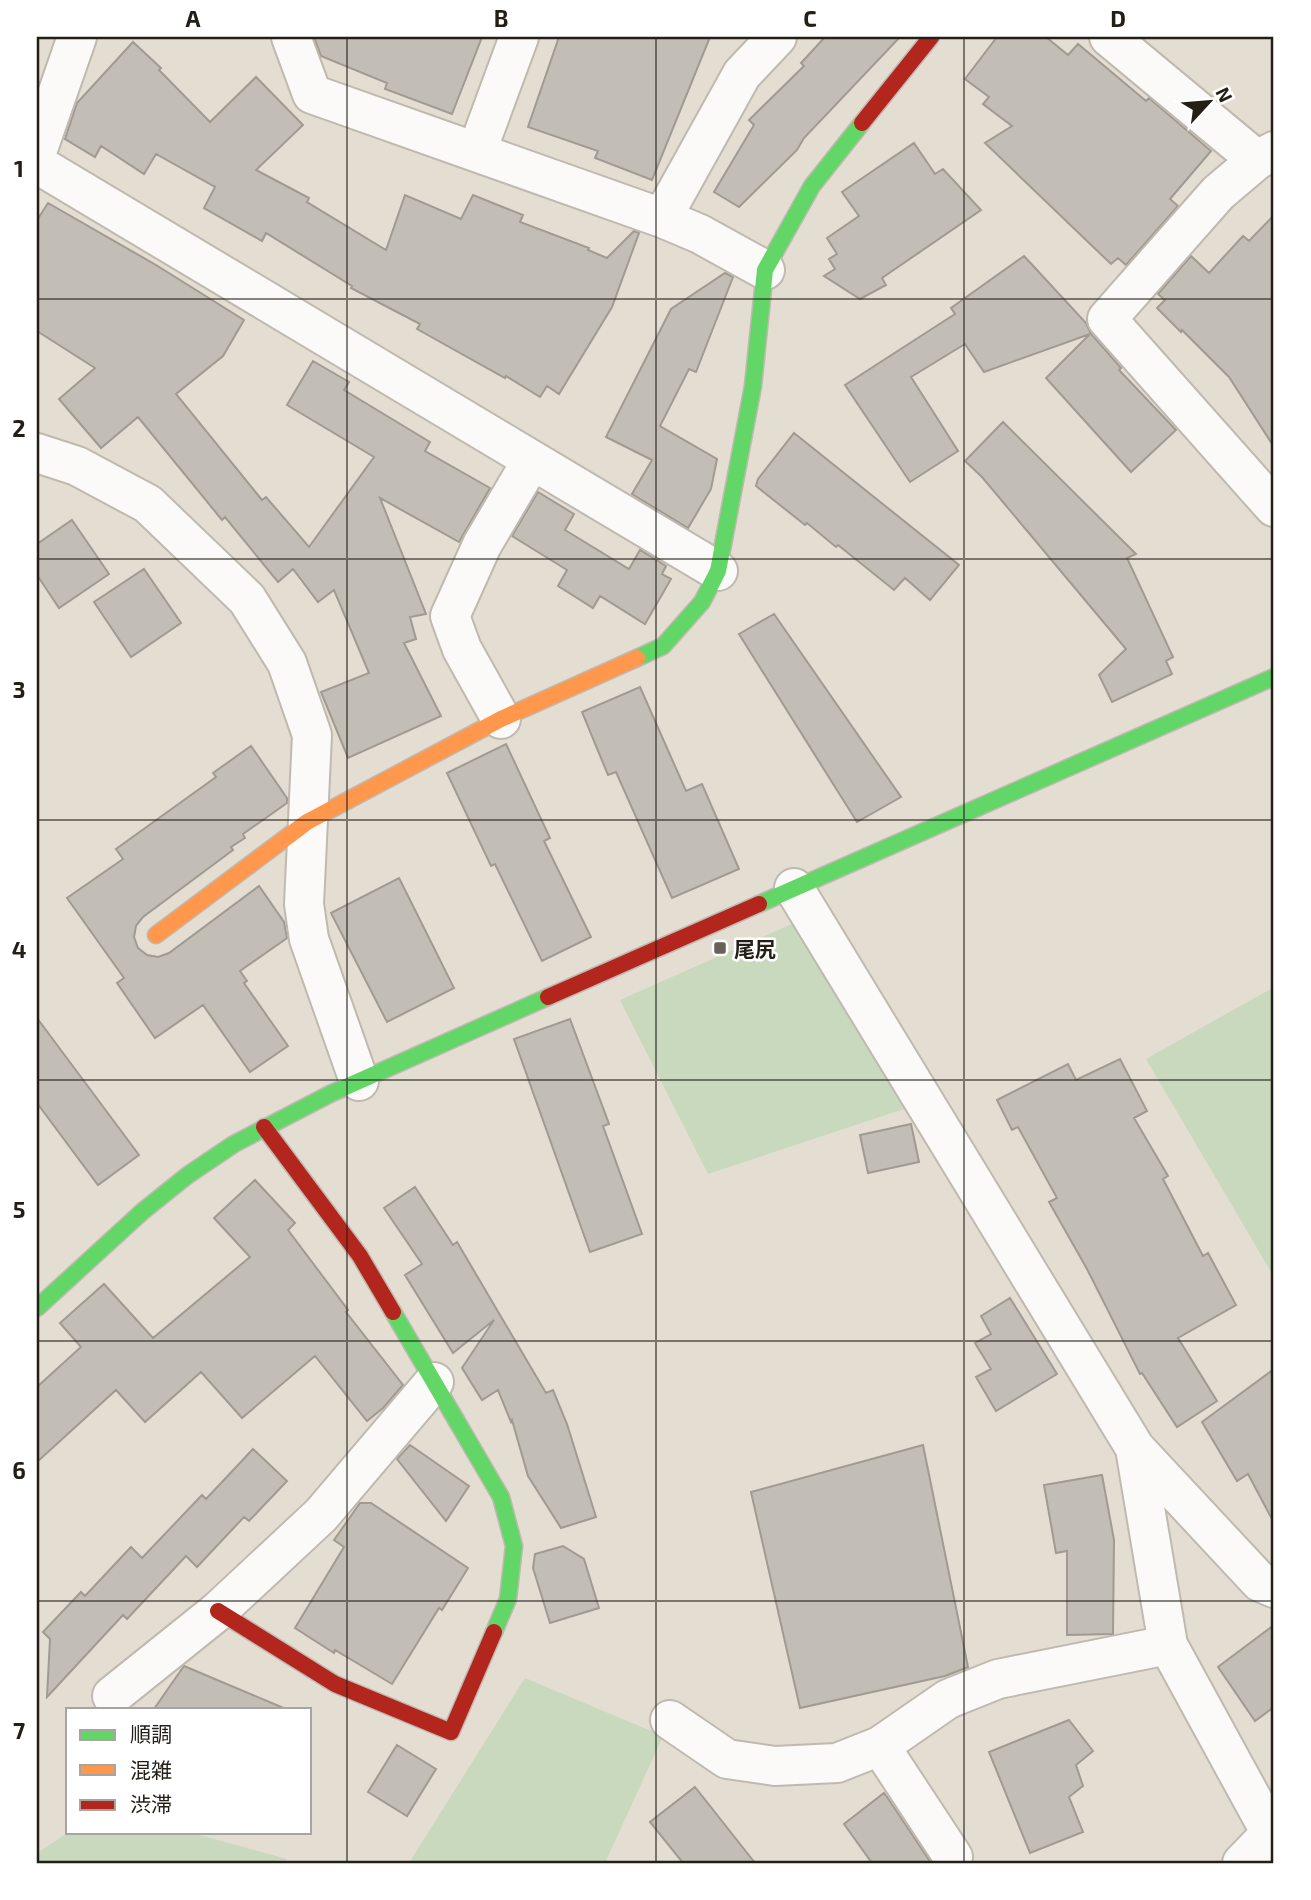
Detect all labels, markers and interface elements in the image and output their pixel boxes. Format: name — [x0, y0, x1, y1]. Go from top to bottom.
text: A — [185, 4, 201, 32]
text: B — [494, 4, 508, 32]
text: C — [803, 4, 817, 32]
text: D — [1110, 4, 1126, 32]
north arrow — [1174, 66, 1244, 136]
text: N — [1211, 83, 1238, 106]
text: 1 — [14, 154, 24, 182]
text: 2 — [12, 414, 26, 442]
text: 3 — [12, 675, 26, 703]
text: 4 — [12, 935, 26, 963]
place label: 尾尻 — [734, 936, 776, 961]
marker: 尾尻 — [712, 940, 728, 956]
text: 5 — [13, 1195, 25, 1223]
text: 6 — [12, 1456, 26, 1484]
legend — [66, 1708, 312, 1834]
text: 7 — [13, 1716, 25, 1744]
text: 順調 — [130, 1721, 172, 1746]
text: 混雑 — [130, 1757, 172, 1782]
text: 渋滞 — [130, 1791, 172, 1816]

